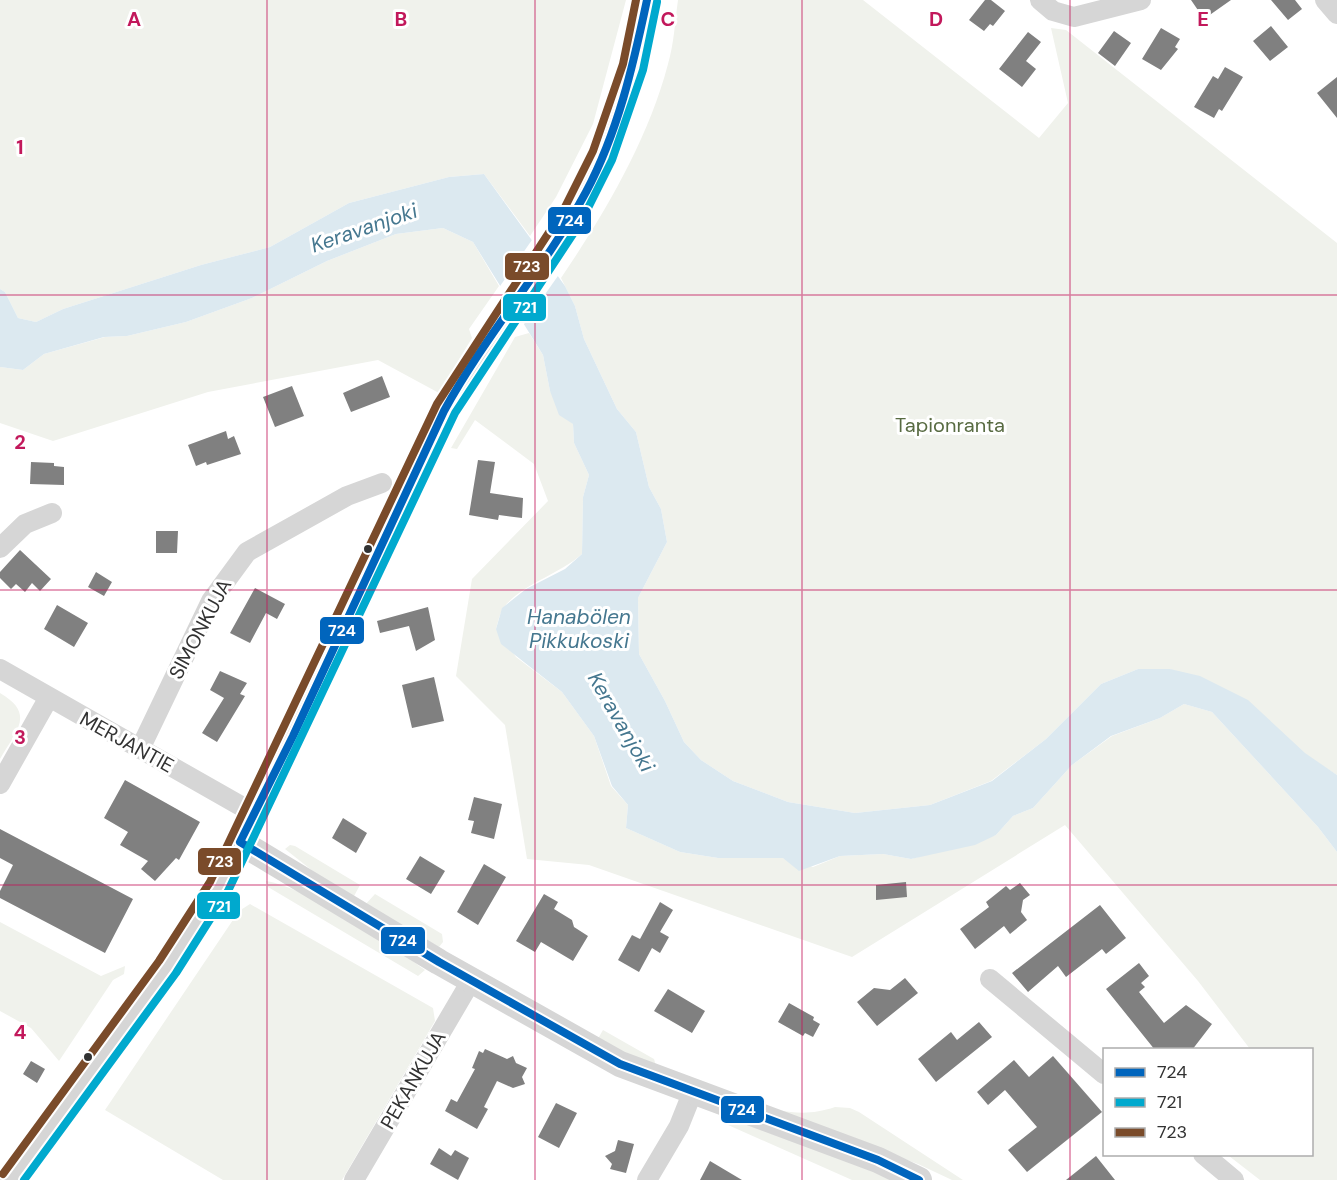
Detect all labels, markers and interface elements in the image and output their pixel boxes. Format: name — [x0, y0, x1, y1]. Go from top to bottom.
text: A — [127, 6, 141, 32]
text: B — [395, 6, 407, 32]
text: C — [661, 6, 675, 32]
text: D — [929, 6, 943, 32]
text: E — [1197, 6, 1209, 32]
text: 1 — [16, 134, 24, 160]
water label: Keravanjoki — [307, 196, 422, 259]
line badge: 724 — [547, 206, 592, 235]
text: 724 — [556, 210, 584, 231]
line badge: 723 — [504, 252, 550, 281]
text: 723 — [513, 256, 541, 277]
line badge: 721 — [502, 293, 547, 322]
text: 721 — [513, 297, 537, 318]
park label: Tapionranta — [895, 412, 1005, 438]
text: 2 — [14, 429, 26, 455]
unlabelled marker — [362, 543, 374, 555]
street label: SIMONKUJA — [163, 574, 237, 684]
water label: Hanabölen Pikkukoski — [527, 603, 631, 655]
line badge: 724 — [319, 616, 365, 645]
text: 724 — [328, 620, 356, 641]
water label: Keravanjoki — [581, 667, 661, 778]
street label: MERJANTIE — [75, 705, 179, 779]
text: 3 — [14, 724, 26, 750]
line badge: 723 — [197, 847, 242, 876]
text: 723 — [206, 851, 234, 872]
line badge: 721 — [196, 891, 241, 920]
text: 721 — [207, 896, 231, 917]
line badge: 724 — [380, 926, 426, 955]
text: 724 — [389, 930, 417, 951]
text: 4 — [14, 1019, 27, 1045]
street label: PEKANKUJA — [374, 1026, 452, 1134]
legend — [1103, 1048, 1313, 1156]
unlabelled marker — [82, 1051, 94, 1063]
text: 724 — [1157, 1060, 1187, 1084]
text: 721 — [1157, 1090, 1182, 1114]
line badge: 724 — [720, 1095, 765, 1124]
text: 724 — [728, 1099, 756, 1120]
text: 723 — [1157, 1120, 1187, 1144]

